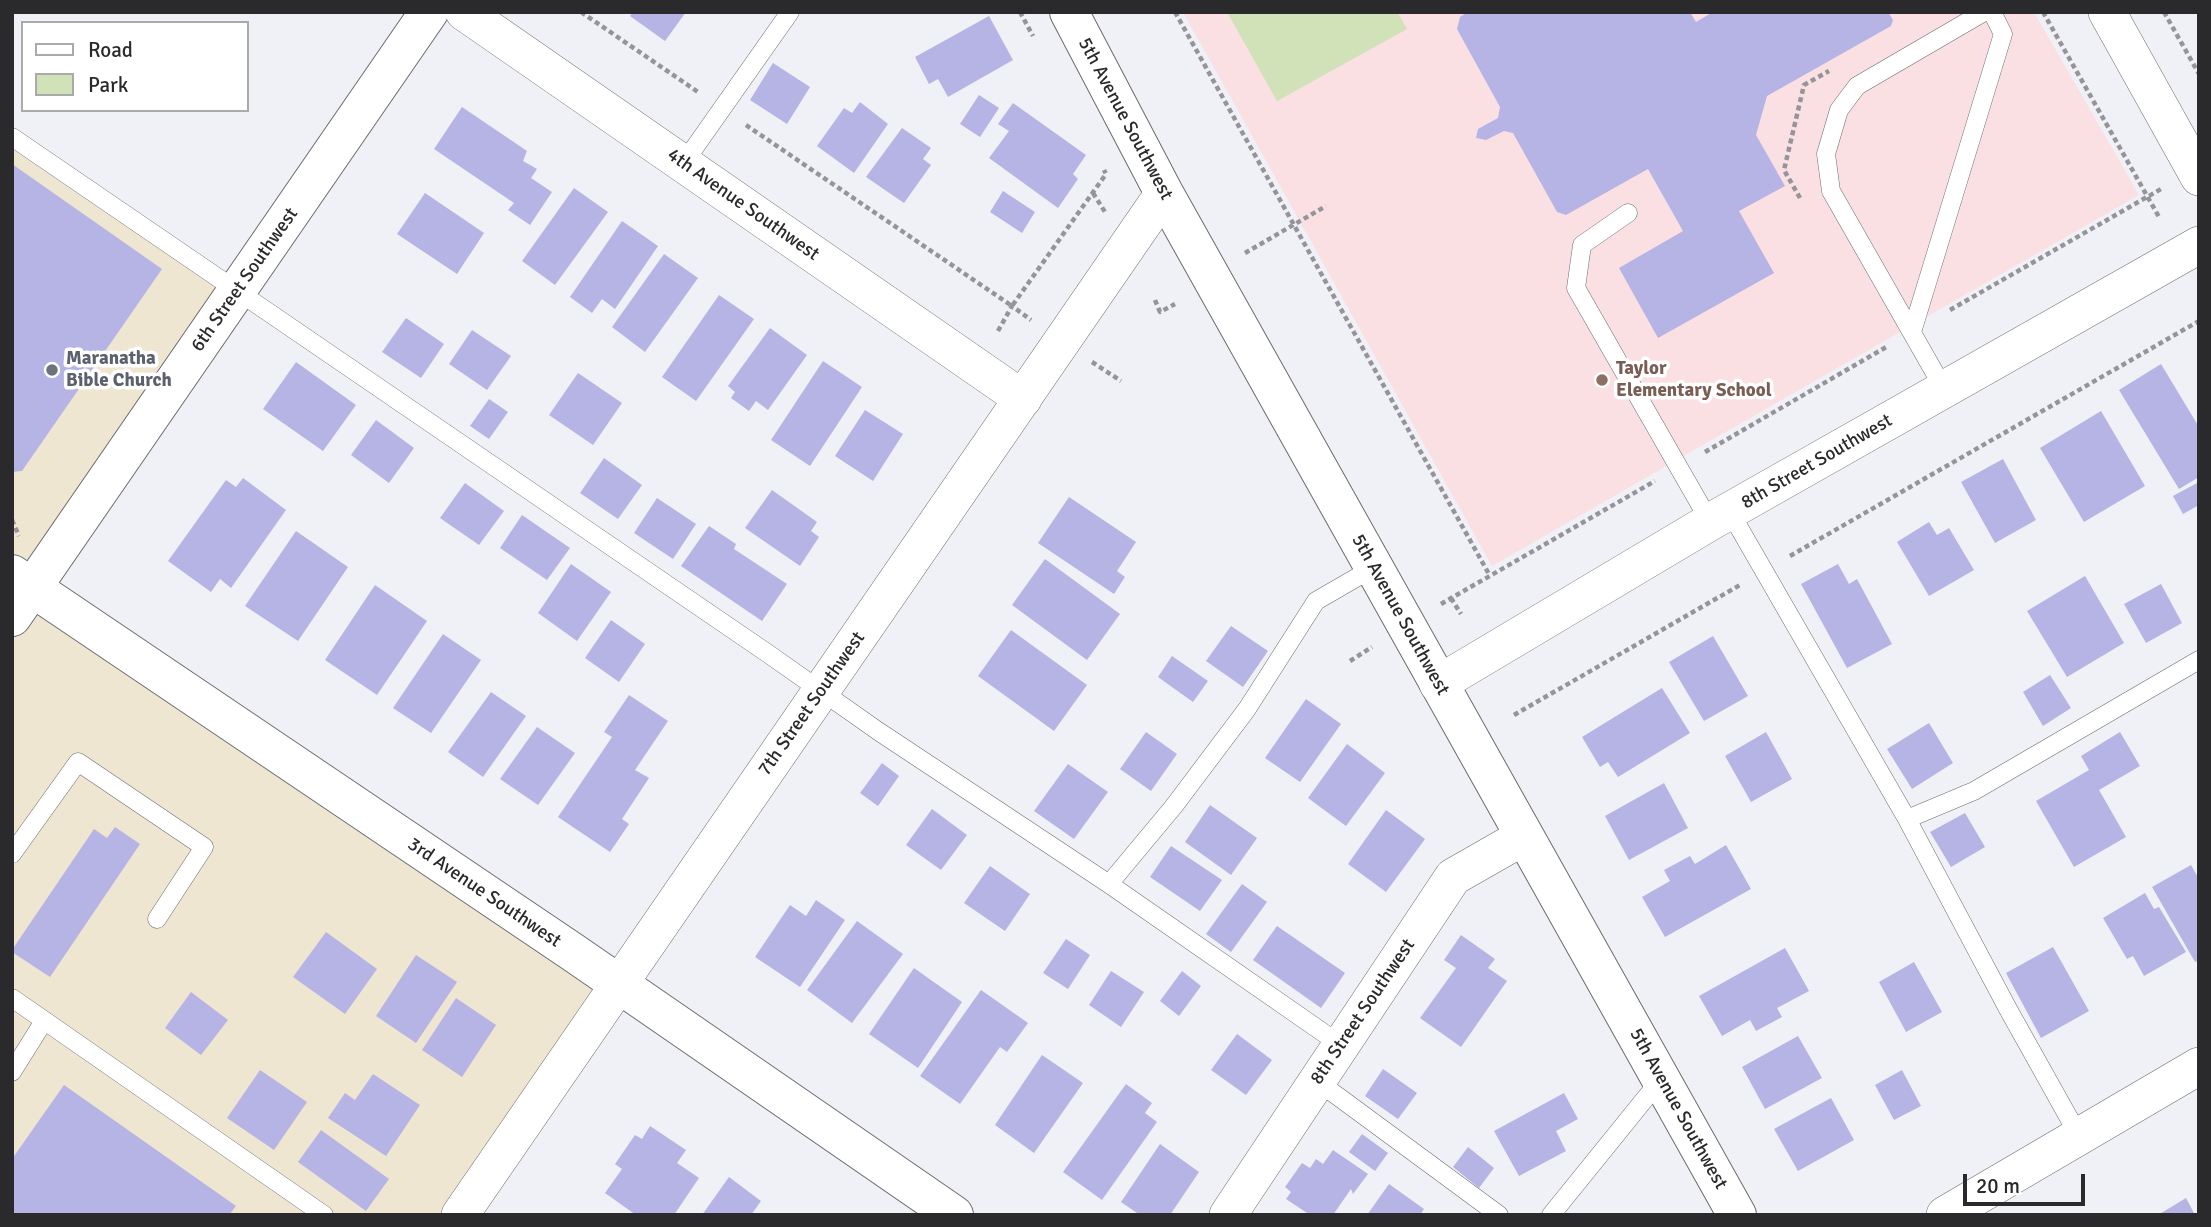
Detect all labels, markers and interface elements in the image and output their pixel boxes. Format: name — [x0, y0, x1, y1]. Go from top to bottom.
legend — [21, 21, 248, 112]
street label: 5th Avenue Southwest — [1073, 34, 1177, 204]
text: Road — [88, 37, 133, 63]
text: Park — [88, 72, 128, 98]
street label: 4th Avenue Southwest — [663, 144, 823, 266]
street label: 6th Street Southwest — [187, 204, 303, 356]
place label: Maranatha Bible Church — [66, 348, 172, 392]
place label: Taylor Elementary School — [1616, 358, 1772, 402]
marker: Maranatha Bible Church — [44, 362, 60, 378]
marker: Taylor Elementary School — [1594, 372, 1610, 388]
street label: 8th Street Southwest — [1737, 409, 1897, 515]
street label: 5th Avenue Southwest — [1346, 531, 1454, 699]
street label: 7th Street Southwest — [754, 628, 870, 780]
street label: 3rd Avenue Southwest — [403, 833, 565, 953]
street label: 8th Street Southwest — [1306, 935, 1420, 1089]
street label: 5th Avenue Southwest — [1624, 1025, 1732, 1193]
scale bar — [1966, 1160, 2088, 1204]
text: 20 m — [1976, 1173, 2020, 1199]

